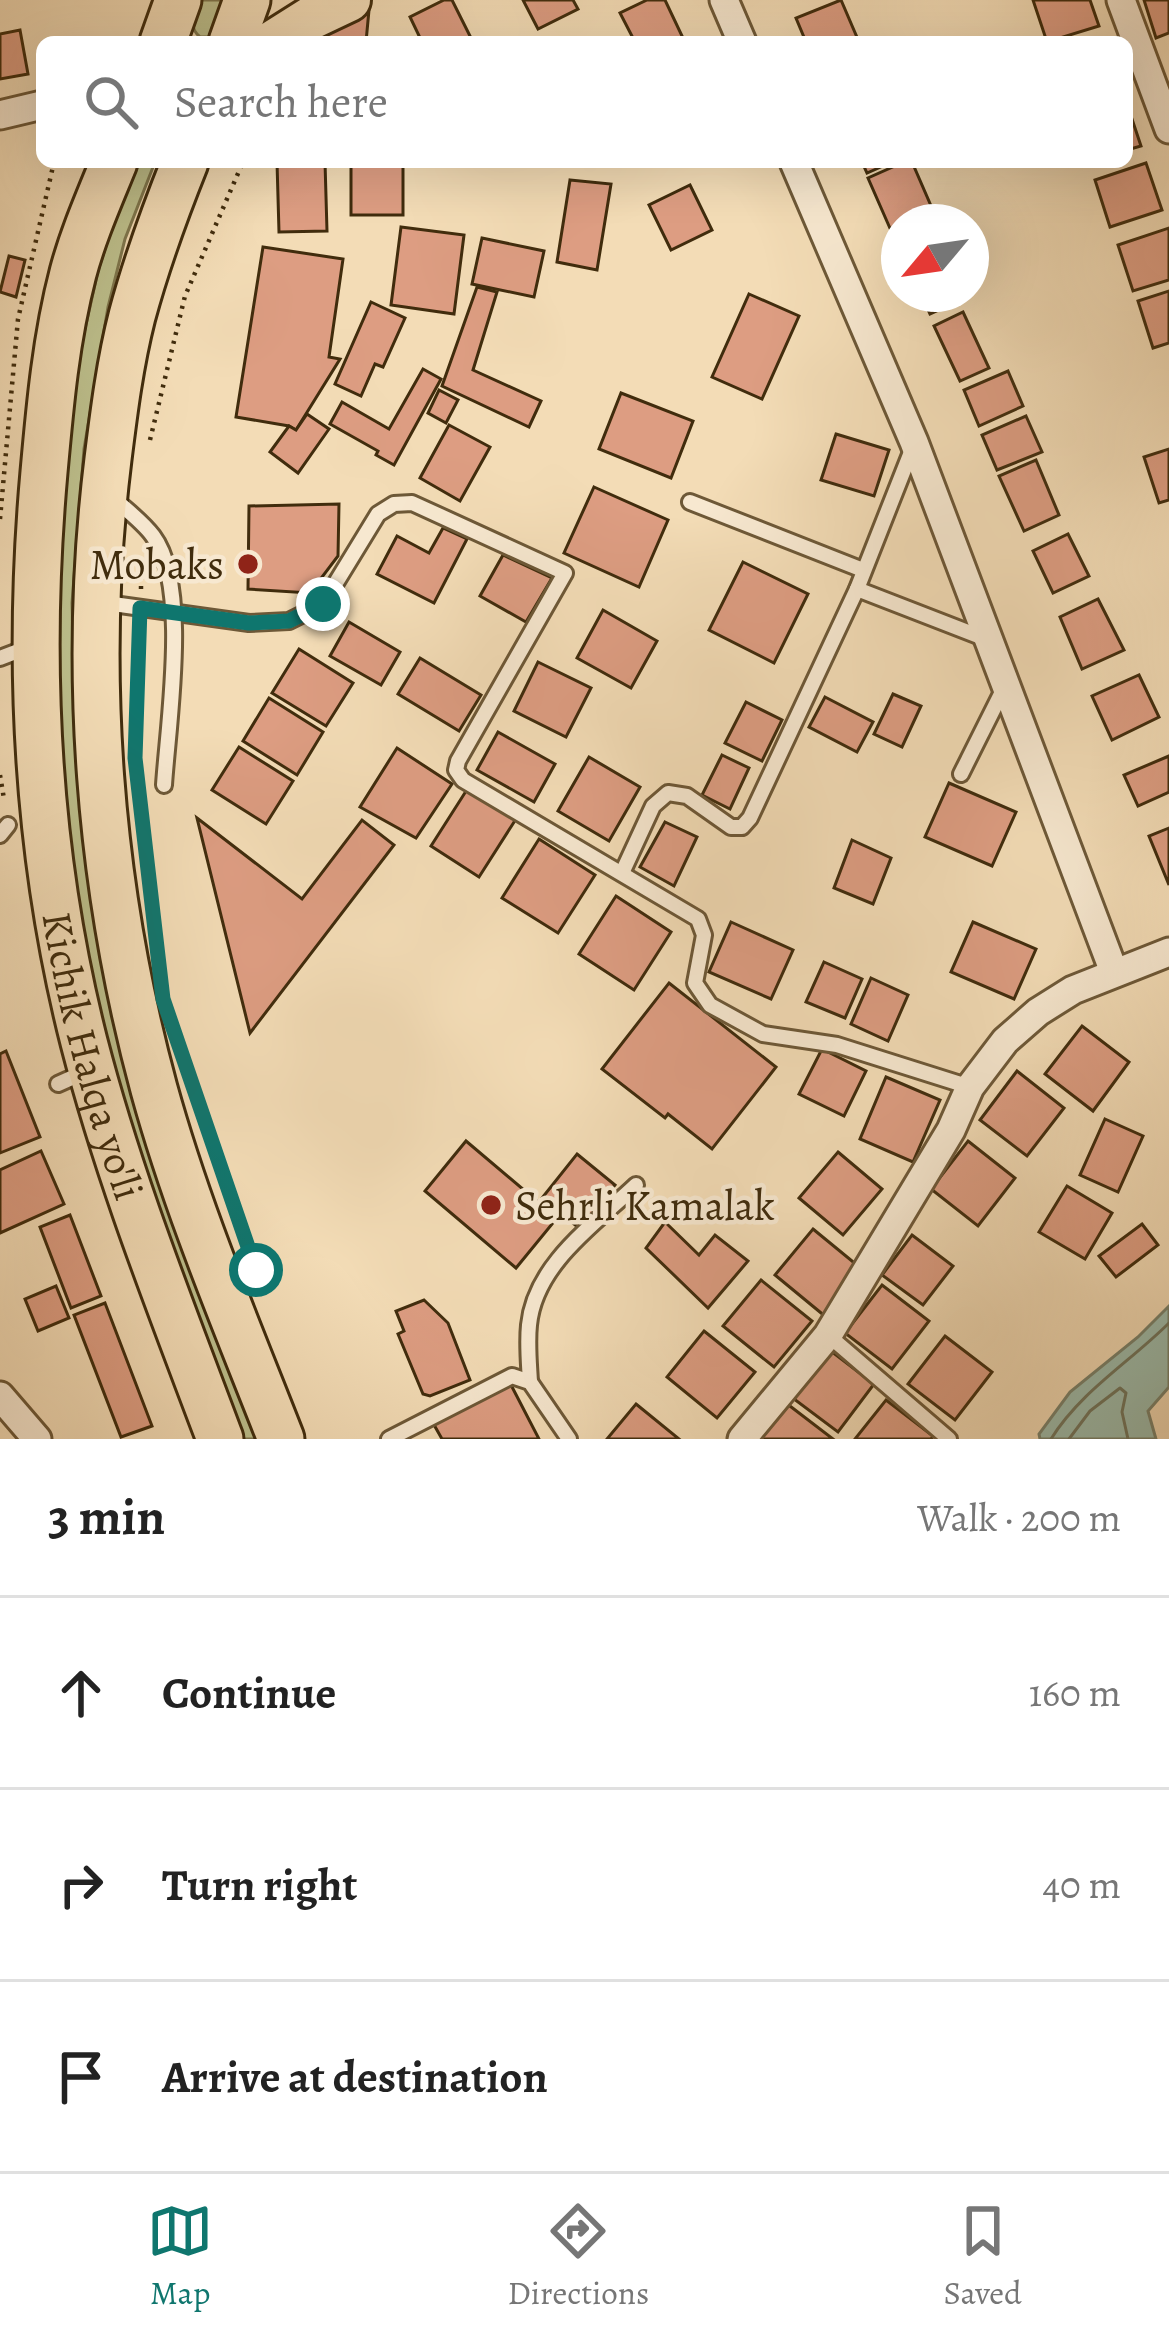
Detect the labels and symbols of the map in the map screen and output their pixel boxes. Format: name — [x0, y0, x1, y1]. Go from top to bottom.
north arrow — [881, 204, 989, 312]
place label: Mobaks — [90, 536, 224, 593]
marker: Mobaks — [235, 551, 261, 577]
route end — [296, 577, 350, 631]
street label: Kichik Halqa yo'li — [29, 907, 158, 1207]
place label: Sehrli Kamalak — [515, 1177, 775, 1234]
marker: Sehrli Kamalak — [478, 1192, 504, 1218]
route start — [229, 1243, 283, 1297]

